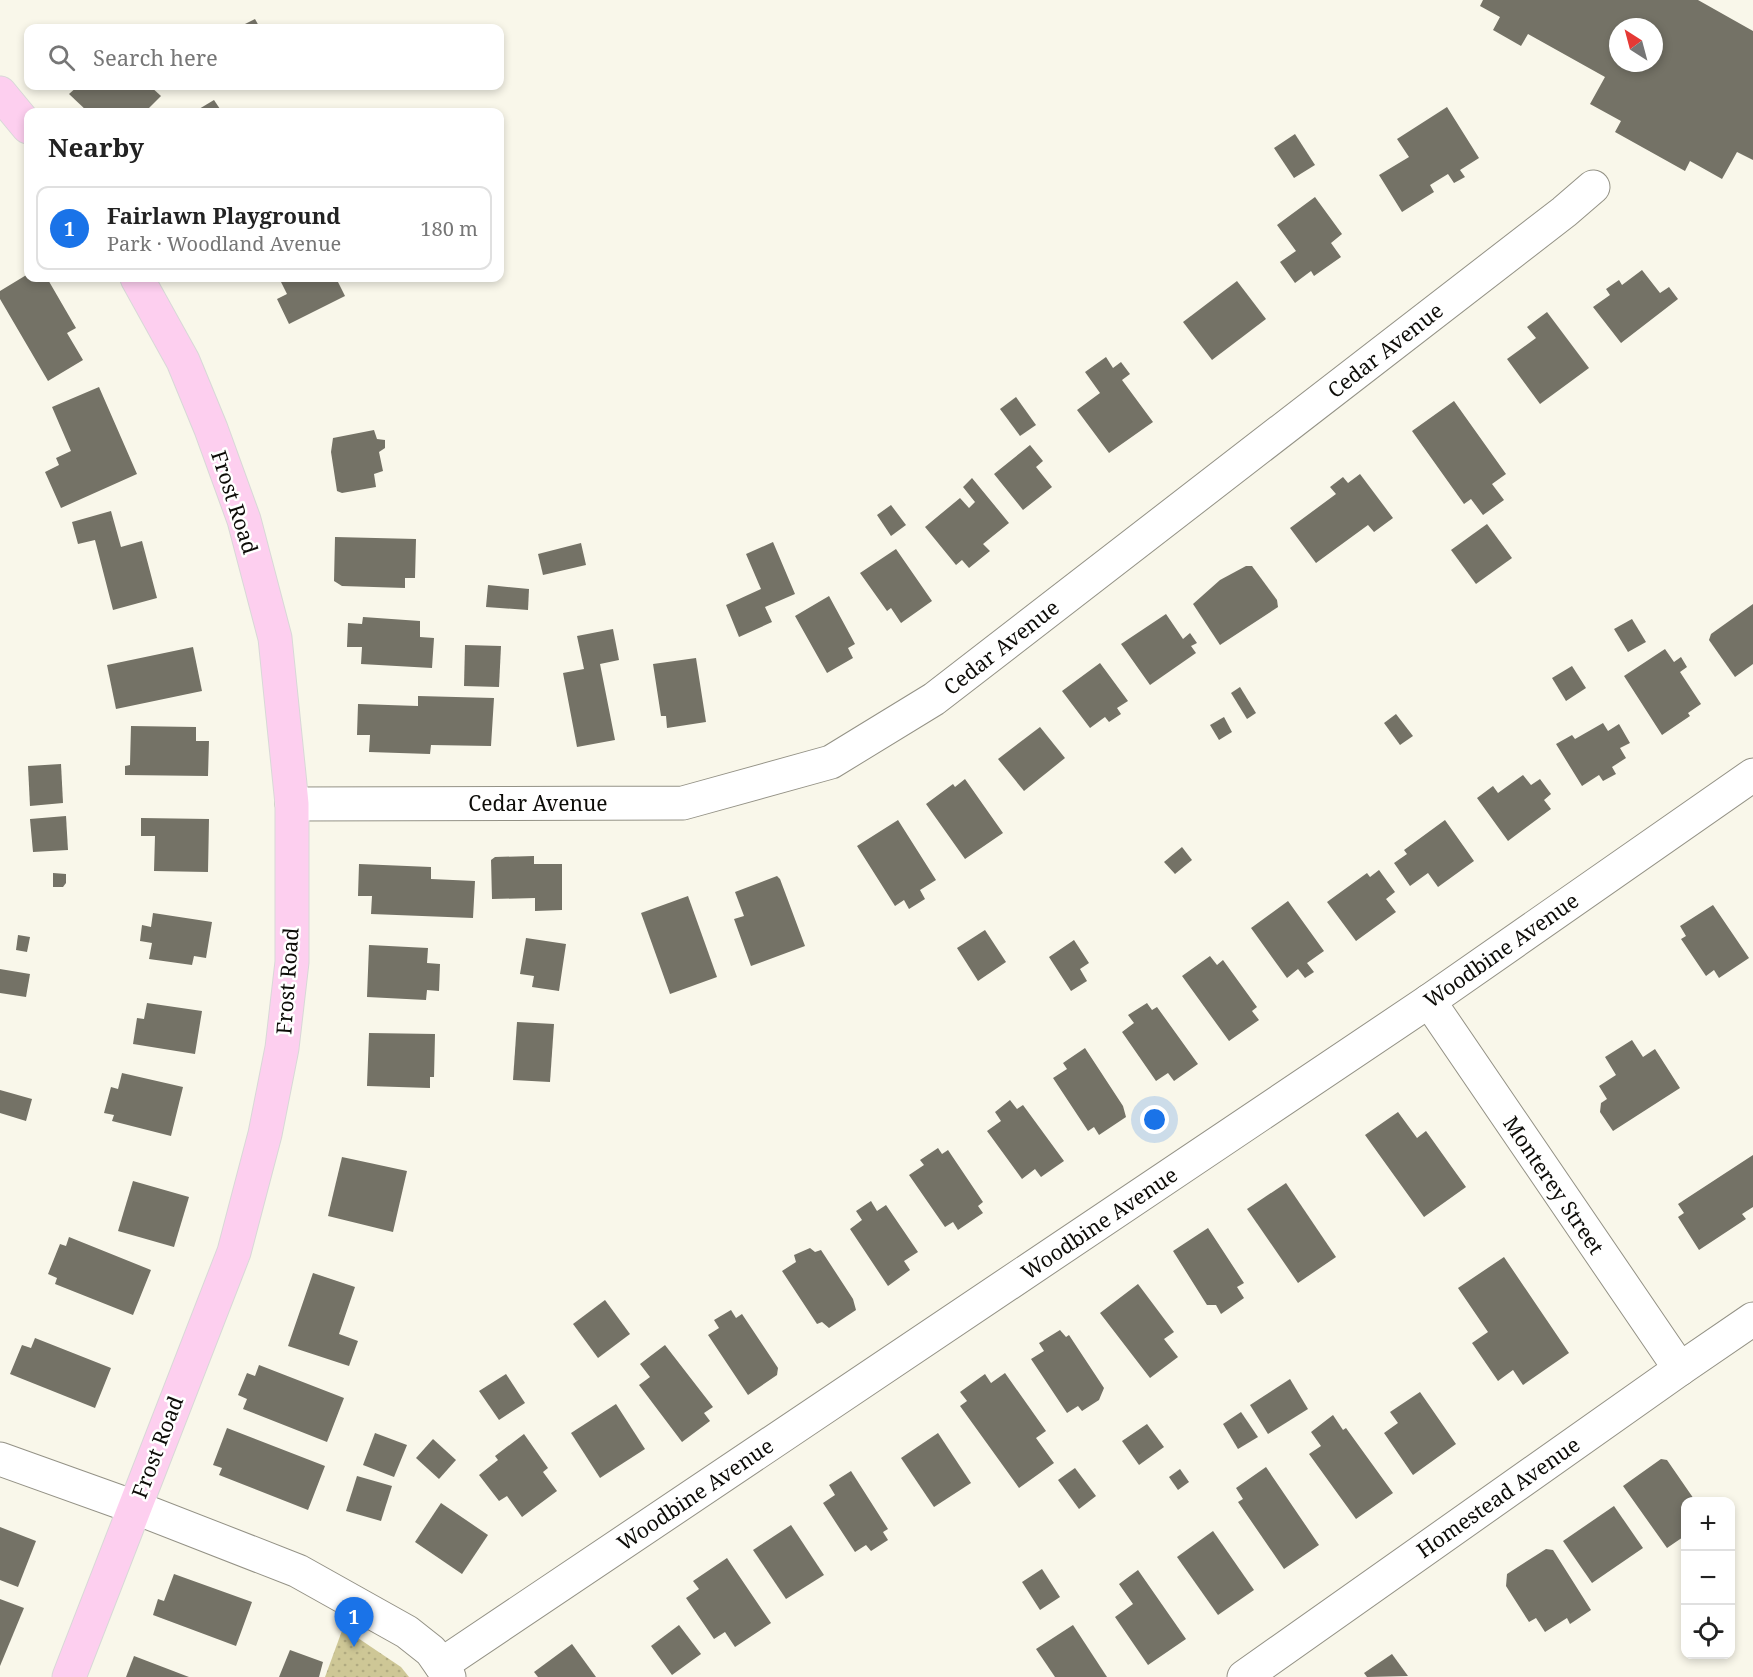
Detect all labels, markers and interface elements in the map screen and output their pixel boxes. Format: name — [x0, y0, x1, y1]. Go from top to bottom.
north arrow — [1609, 18, 1663, 72]
search box — [24, 24, 504, 90]
icon: search — [45, 41, 78, 74]
text: Search here — [93, 42, 218, 72]
text: Nearby — [48, 129, 144, 165]
text: Fairlawn Playground — [107, 200, 341, 230]
text: 1 — [64, 215, 75, 242]
text: 180 m — [420, 215, 478, 242]
text: Park · Woodland Avenue — [107, 230, 341, 257]
street label: Cedar Avenue — [1322, 296, 1448, 404]
street label: Frost Road — [205, 447, 265, 557]
street label: Cedar Avenue — [938, 593, 1064, 701]
street label: Cedar Avenue — [468, 789, 608, 817]
street label: Woodbine Avenue — [1418, 886, 1584, 1014]
street label: Frost Road — [269, 926, 305, 1036]
your location — [1140, 1105, 1169, 1134]
street label: Monterey Street — [1497, 1110, 1611, 1260]
street label: Woodbine Avenue — [1015, 1160, 1183, 1286]
street label: Frost Road — [125, 1392, 189, 1502]
street label: Homestead Avenue — [1411, 1430, 1585, 1564]
street label: Woodbine Avenue — [611, 1431, 779, 1557]
map controls — [1681, 1497, 1735, 1659]
button: + — [1681, 1497, 1735, 1551]
button: − — [1681, 1551, 1735, 1605]
pin: 1 — [334, 1598, 374, 1647]
button: locate — [1681, 1605, 1735, 1659]

